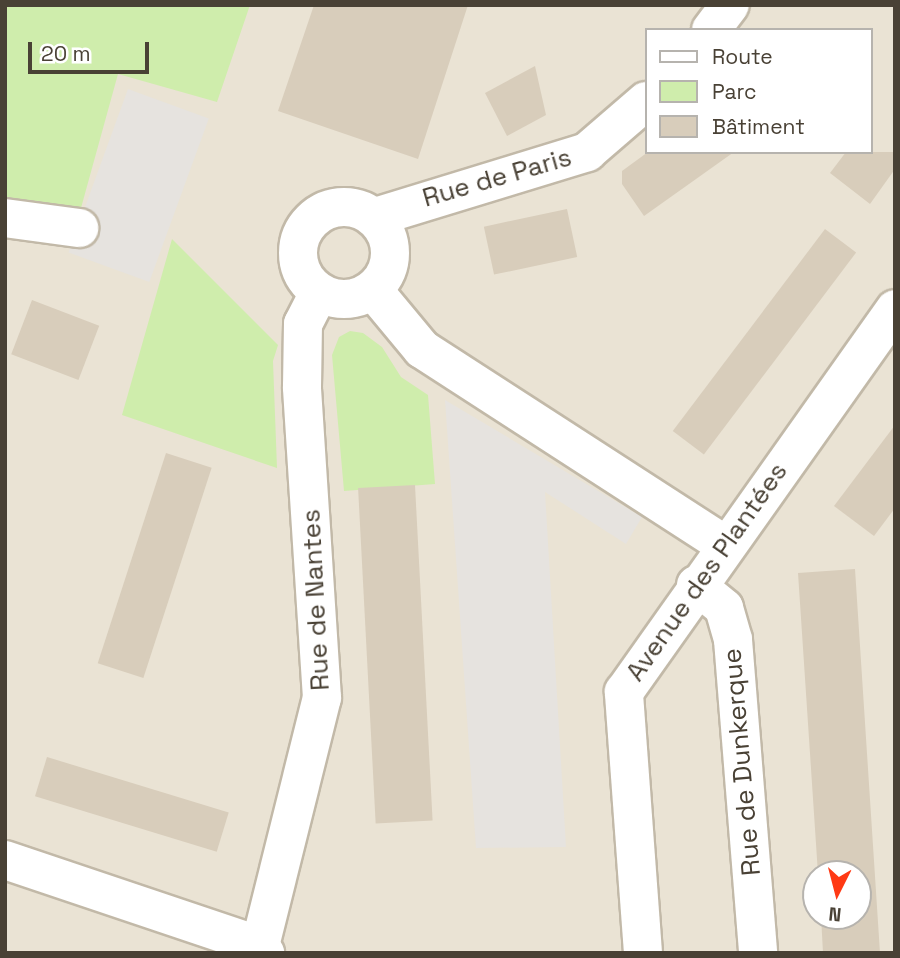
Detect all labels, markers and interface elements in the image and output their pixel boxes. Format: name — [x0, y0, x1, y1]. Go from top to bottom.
scale bar — [32, 28, 152, 72]
legend — [645, 28, 872, 154]
text: 20 m — [41, 40, 91, 67]
text: Route — [712, 43, 773, 70]
text: Parc — [712, 78, 757, 105]
text: Bâtiment — [712, 113, 805, 140]
street label: Rue de Paris — [419, 142, 575, 214]
street label: Avenue des Plantées — [620, 457, 794, 687]
street label: Rue de Nantes — [296, 509, 336, 691]
street label: Rue de Dunkerque — [717, 647, 767, 877]
north arrow — [802, 860, 872, 930]
text: N — [827, 901, 843, 927]

